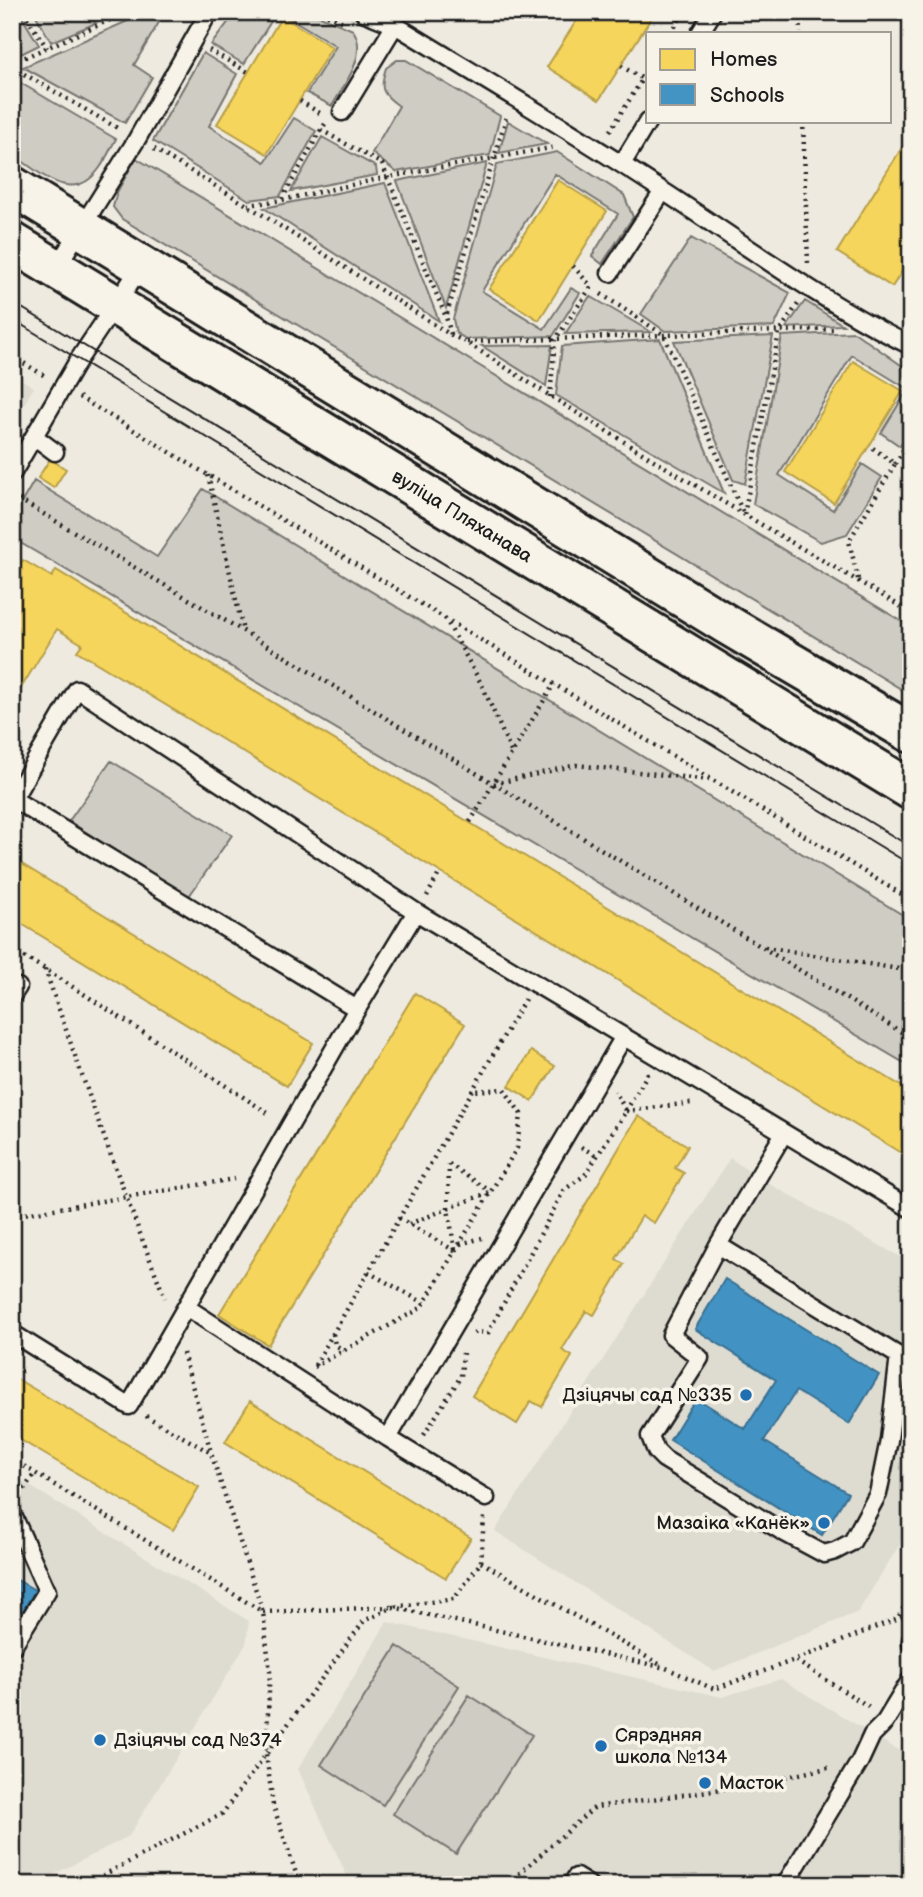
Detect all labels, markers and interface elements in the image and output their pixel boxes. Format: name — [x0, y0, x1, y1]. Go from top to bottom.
legend — [646, 32, 892, 122]
text: Homes — [710, 47, 778, 72]
text: Schools — [710, 83, 784, 108]
street label: вуліца Пляханава — [388, 465, 536, 568]
place label: Дзіцячы сад №335 — [563, 1384, 732, 1407]
marker: Дзіцячы сад №335 — [738, 1387, 754, 1403]
place label: Мазаіка «Канёк» — [656, 1512, 810, 1535]
marker: Мазаіка «Канёк» — [816, 1515, 832, 1531]
place label: Сярэдняя школа №134 — [615, 1724, 728, 1769]
place label: Дзіцячы сад №374 — [114, 1729, 282, 1752]
marker: Дзіцячы сад №374 — [92, 1732, 108, 1748]
marker: Сярэдняя школа №134 — [593, 1738, 609, 1754]
place label: Масток — [719, 1772, 784, 1795]
marker: Масток — [697, 1775, 713, 1791]

